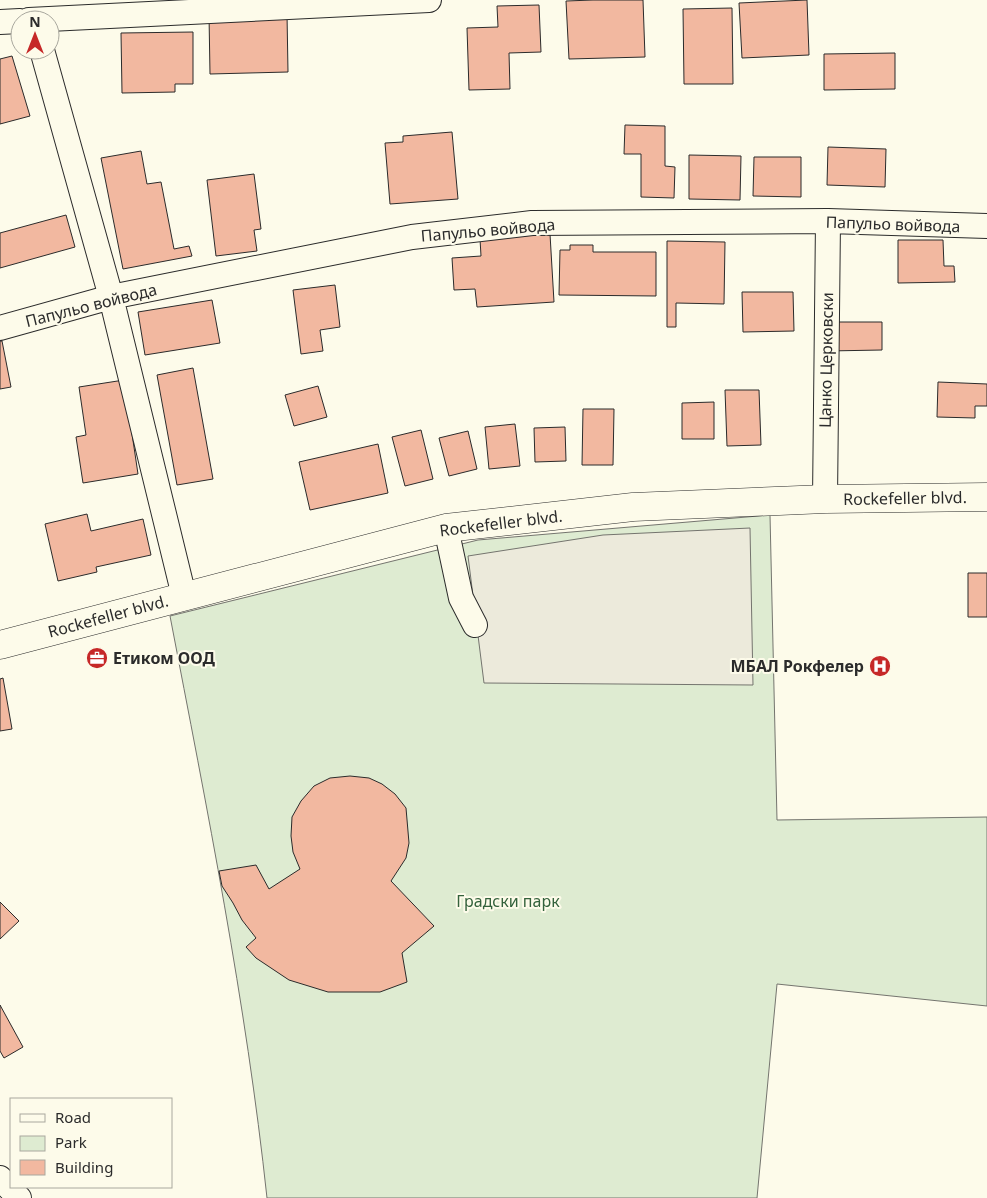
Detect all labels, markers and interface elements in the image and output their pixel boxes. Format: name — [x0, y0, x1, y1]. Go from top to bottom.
north arrow — [10, 10, 60, 60]
text: N — [29, 12, 41, 31]
street label: Папульо войвода — [825, 211, 961, 237]
street label: Папульо войвода — [420, 213, 556, 247]
street label: Папульо войвода — [23, 278, 159, 332]
street label: Цанко Церковски — [814, 292, 838, 428]
street label: Rockefeller blvd. — [843, 486, 967, 510]
street label: Rockefeller blvd. — [438, 505, 564, 541]
street label: Rockefeller blvd. — [45, 589, 171, 643]
office icon: Етиком ООД — [85, 646, 109, 670]
place label: Етиком ООД — [113, 647, 216, 669]
hospital icon: МБАЛ Рокфелер — [868, 654, 892, 678]
place label: МБАЛ Рокфелер — [731, 655, 864, 677]
park label: Градски парк — [456, 890, 560, 912]
legend — [10, 1098, 172, 1188]
text: Road — [55, 1107, 91, 1127]
text: Park — [55, 1132, 87, 1152]
text: Building — [55, 1157, 113, 1177]

